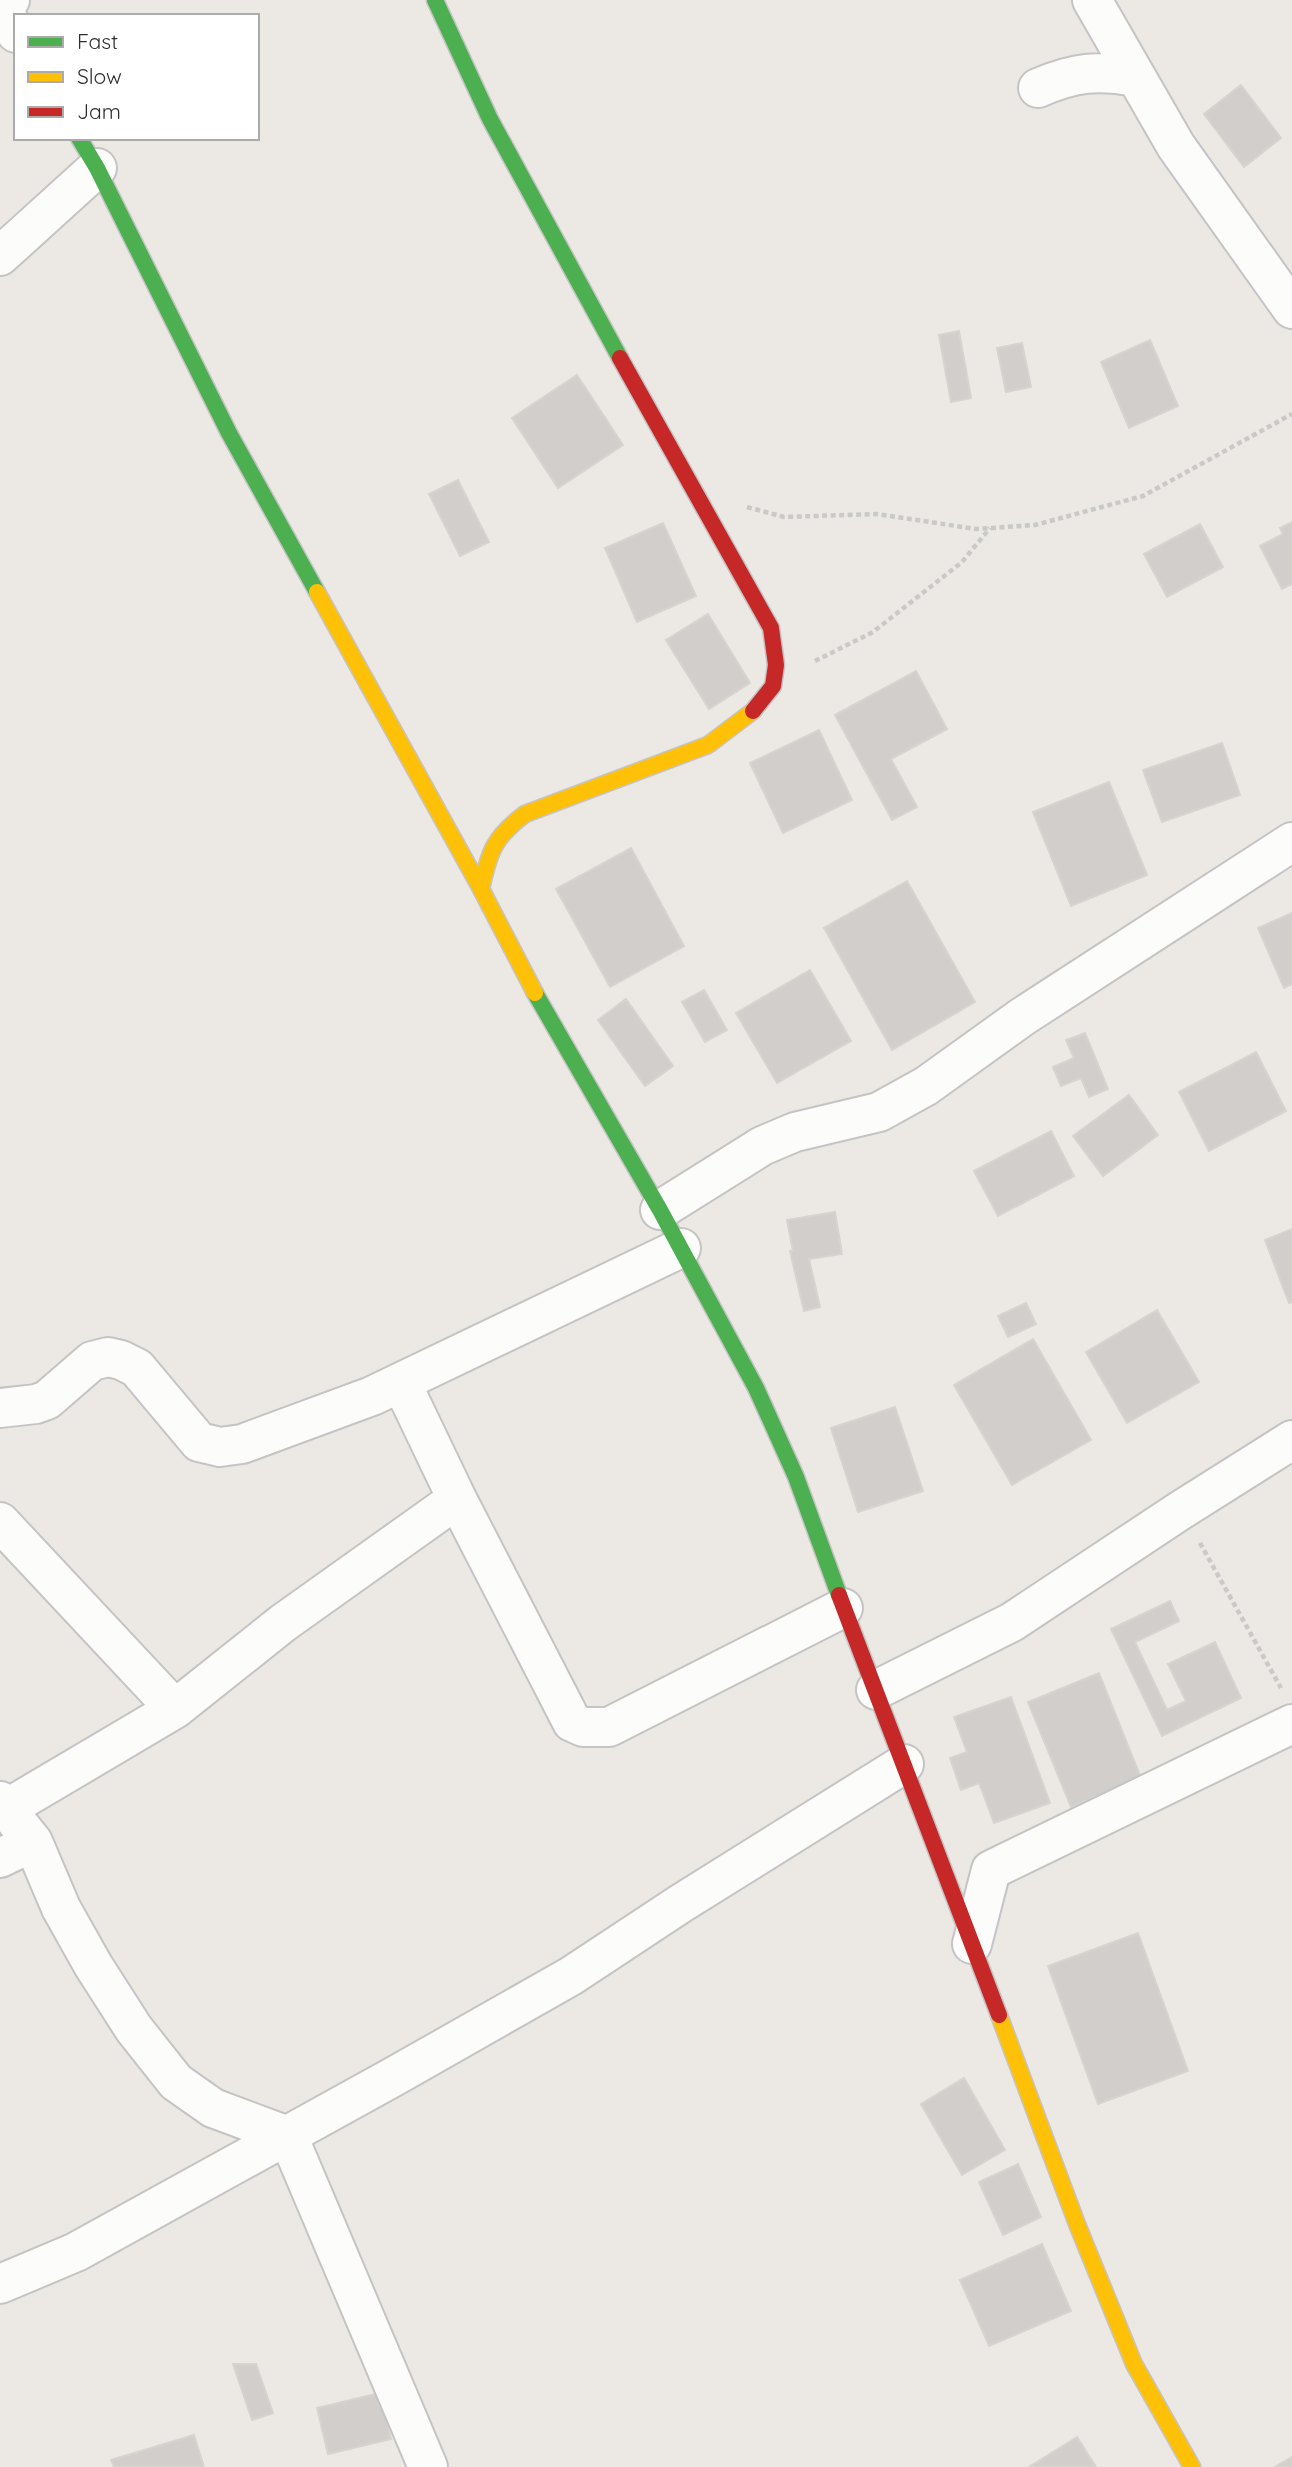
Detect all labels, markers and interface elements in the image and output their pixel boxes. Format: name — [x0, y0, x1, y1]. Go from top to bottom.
legend — [14, 14, 259, 140]
text: Fast — [77, 28, 118, 54]
text: Slow — [77, 63, 122, 89]
text: Jam — [77, 98, 121, 124]

